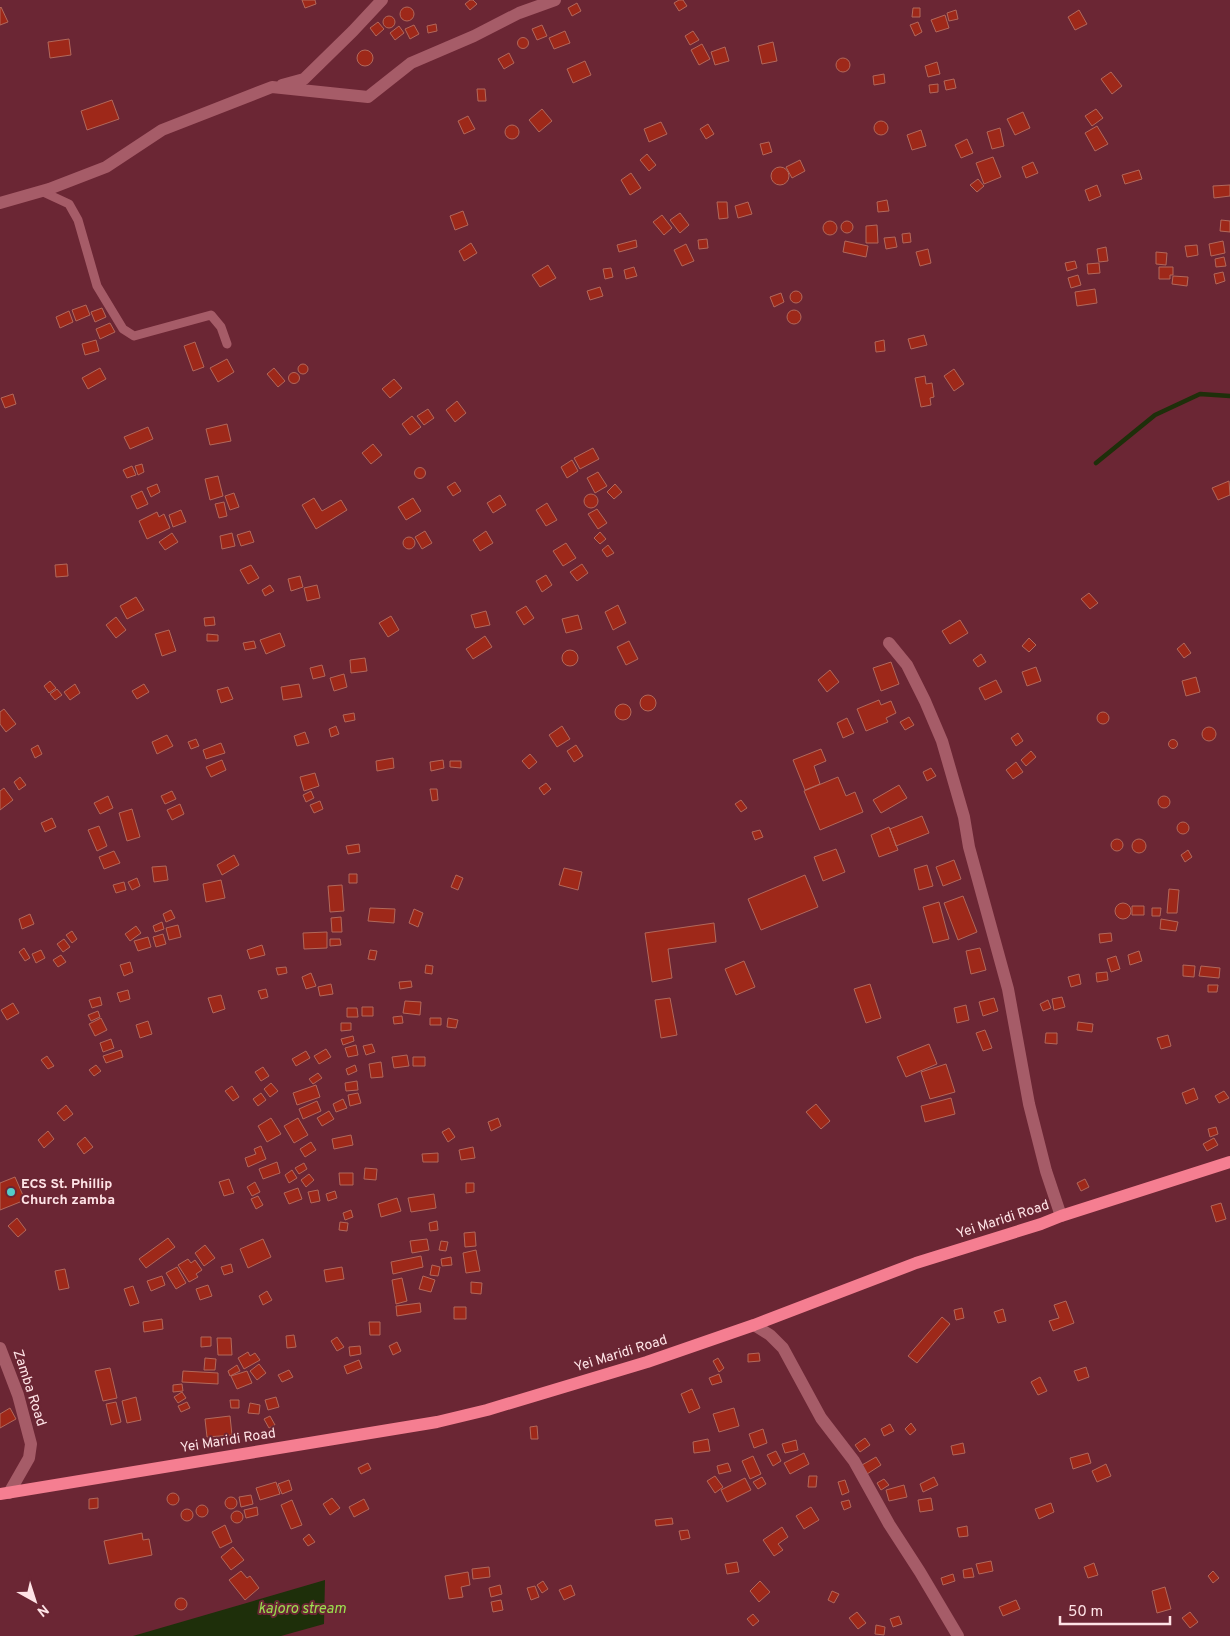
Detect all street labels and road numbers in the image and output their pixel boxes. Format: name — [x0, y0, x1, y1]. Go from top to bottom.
street label: Yei Maridi Road — [954, 1197, 1052, 1243]
street label: Yei Maridi Road — [572, 1332, 670, 1376]
street label: Zamba Road — [9, 1348, 49, 1428]
street label: Yei Maridi Road — [179, 1425, 277, 1457]

